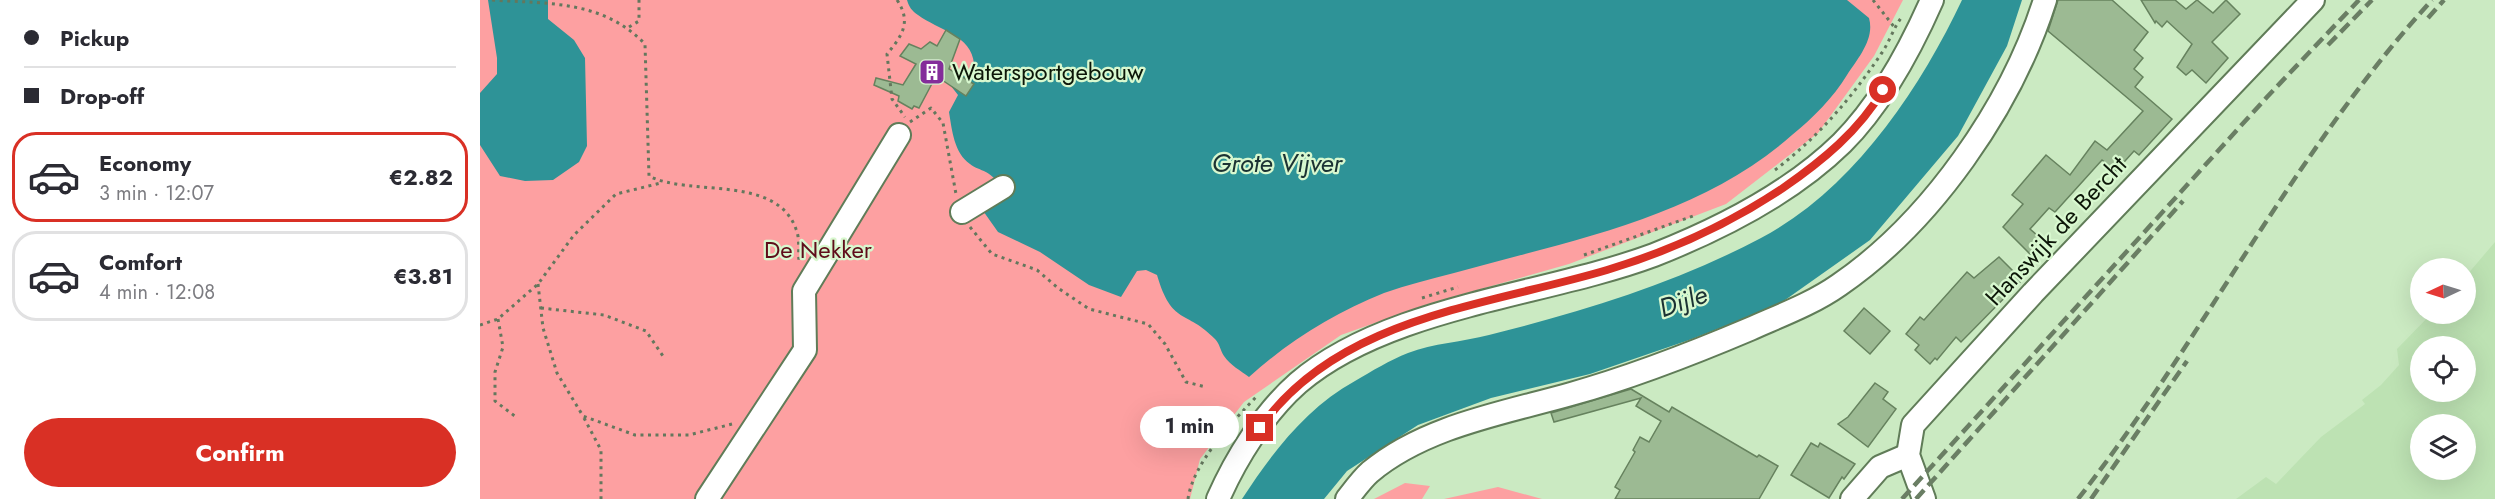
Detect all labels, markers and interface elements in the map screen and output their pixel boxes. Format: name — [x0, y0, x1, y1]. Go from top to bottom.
text: Pickup — [60, 22, 129, 54]
place label: Watersportgebouw — [952, 54, 1144, 89]
building icon: Watersportgebouw — [917, 57, 947, 87]
route start — [1869, 76, 1896, 103]
text: Drop-off — [60, 80, 144, 112]
water label: Grote Vijver — [1212, 144, 1344, 182]
text: Economy — [99, 147, 191, 179]
street label: Hanswijk de Bercht — [1977, 148, 2135, 313]
icon: car — [27, 150, 81, 204]
text: €2.82 — [389, 161, 453, 193]
text: 3 min · 12:07 — [99, 179, 214, 208]
park label: De Nekker — [764, 232, 873, 267]
text: Comfort — [99, 246, 182, 278]
icon: car — [27, 249, 81, 303]
north arrow — [2410, 258, 2476, 324]
map controls — [2410, 258, 2476, 480]
text: €3.81 — [393, 260, 453, 292]
water label: Dijle — [1654, 275, 1712, 327]
text: 4 min · 12:08 — [99, 278, 215, 307]
button: locate — [2410, 336, 2476, 402]
callout: 1 min — [1140, 407, 1239, 449]
text: 1 min — [1165, 412, 1214, 441]
route end — [1246, 414, 1273, 441]
button: layers — [2410, 414, 2476, 480]
button: Confirm — [24, 418, 456, 487]

